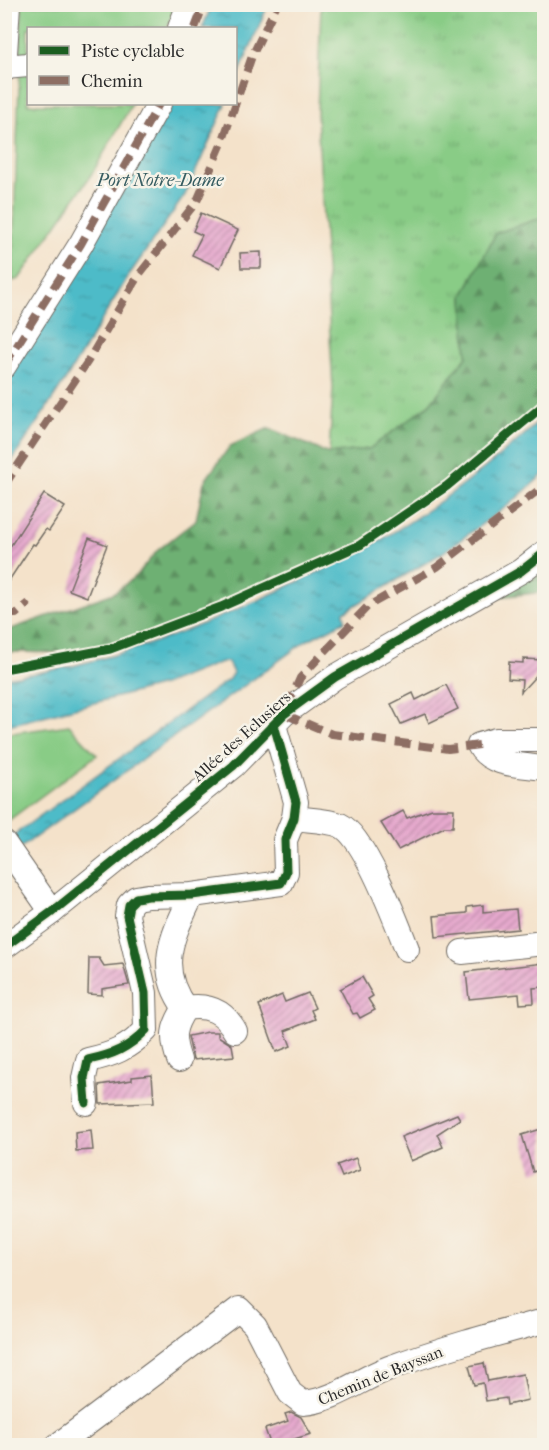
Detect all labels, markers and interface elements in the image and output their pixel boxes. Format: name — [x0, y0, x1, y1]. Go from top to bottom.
legend — [27, 27, 237, 105]
text: Piste cyclable — [81, 41, 184, 62]
text: Chemin — [81, 71, 143, 92]
water label: Port Notre-Dame — [96, 170, 224, 191]
street label: Allée des Eclusiers — [188, 687, 294, 786]
street label: Chemin de Bayssan — [315, 1341, 446, 1409]

